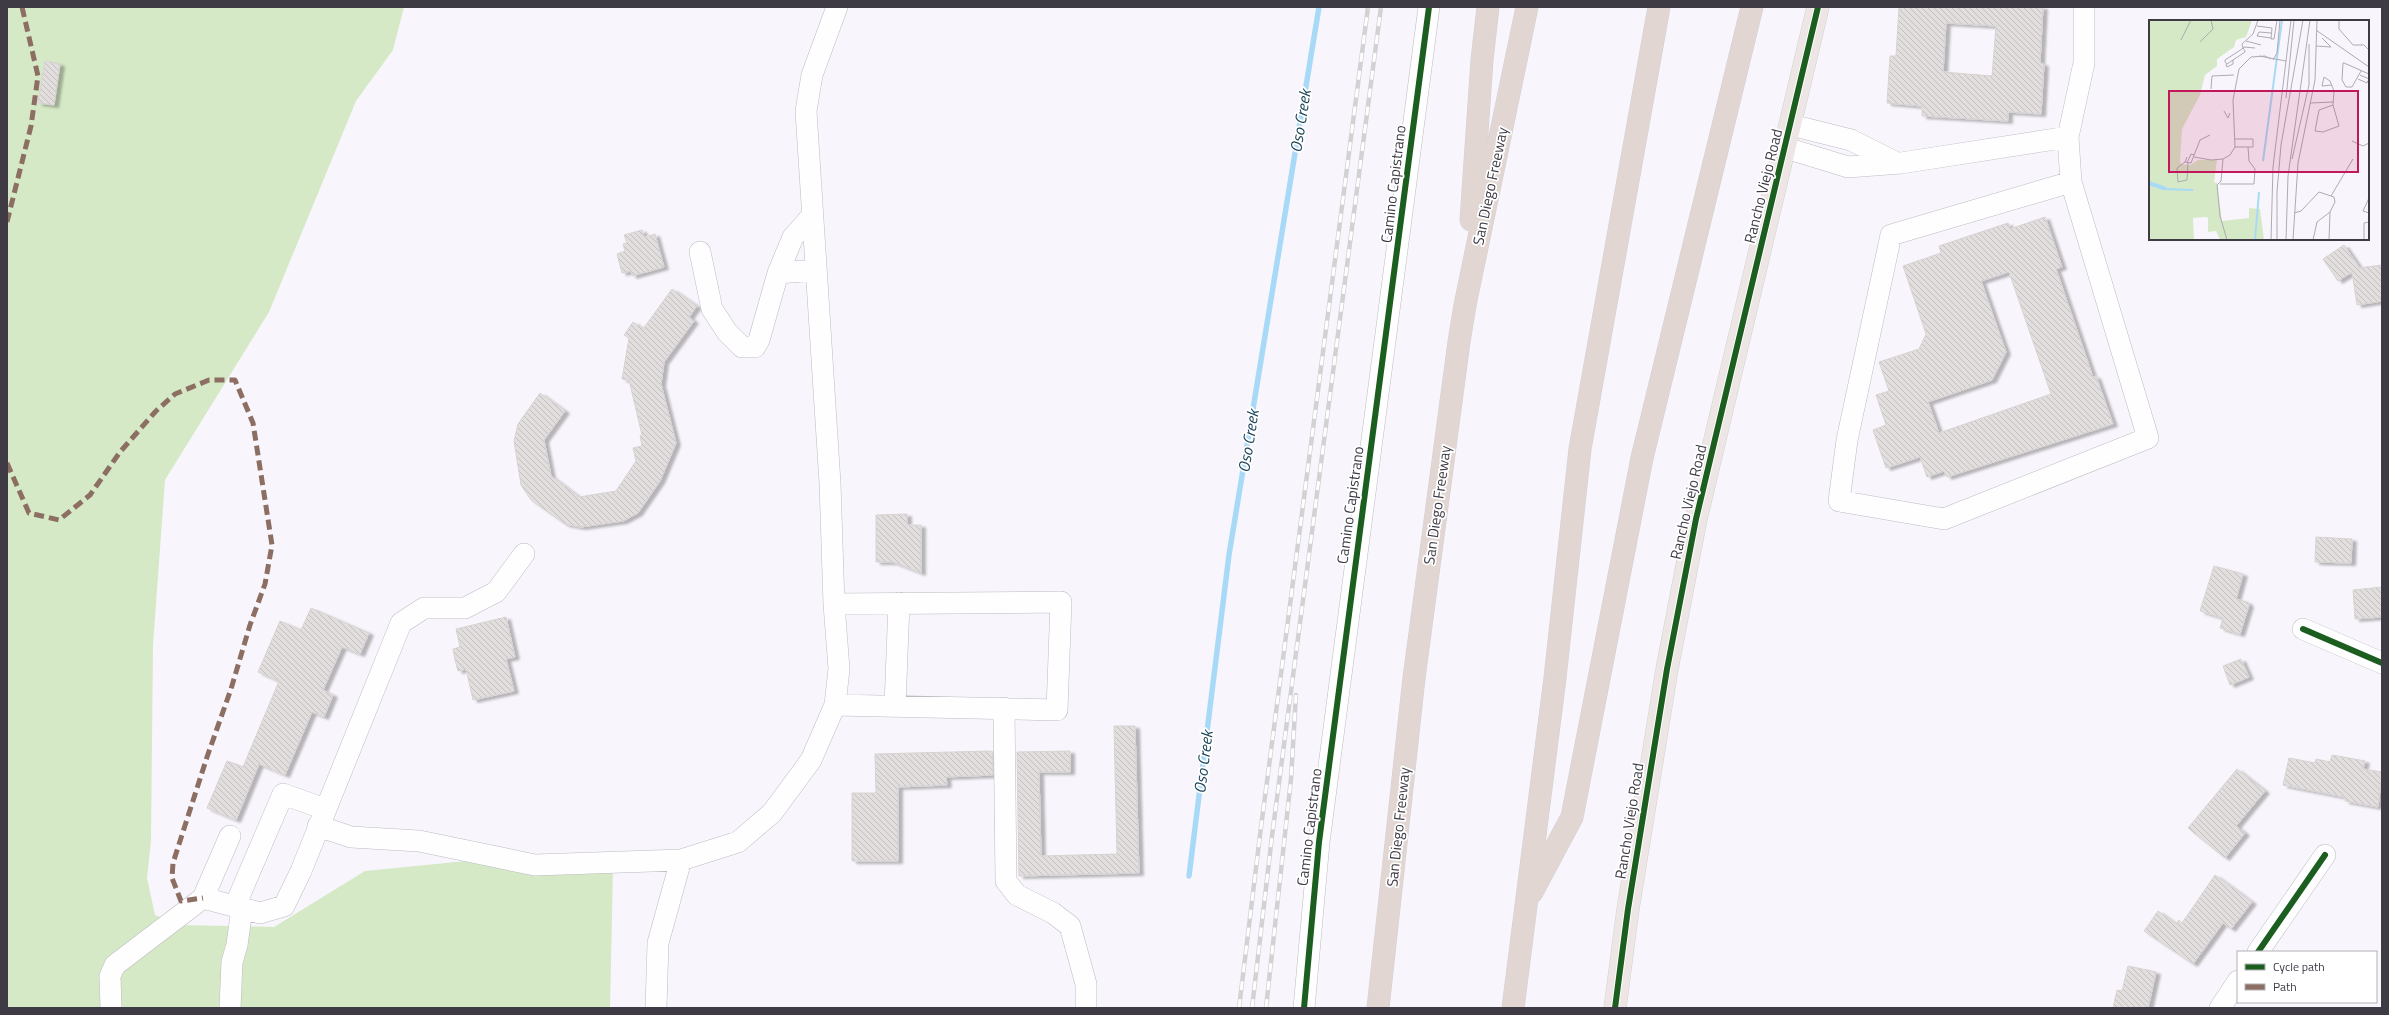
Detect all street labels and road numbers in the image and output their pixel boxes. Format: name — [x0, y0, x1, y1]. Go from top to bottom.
street label: Camino Capistrano — [1374, 124, 1412, 244]
street label: San Diego Freeway — [1466, 125, 1514, 247]
street label: Rancho Viejo Road — [1738, 126, 1788, 246]
street label: Rancho Viejo Road — [1664, 442, 1712, 562]
street label: San Diego Freeway — [1417, 444, 1457, 566]
street label: Camino Capistrano — [1330, 445, 1370, 565]
street label: Rancho Viejo Road — [1608, 761, 1650, 881]
street label: San Diego Freeway — [1380, 766, 1416, 888]
street label: Camino Capistrano — [1290, 767, 1328, 887]

